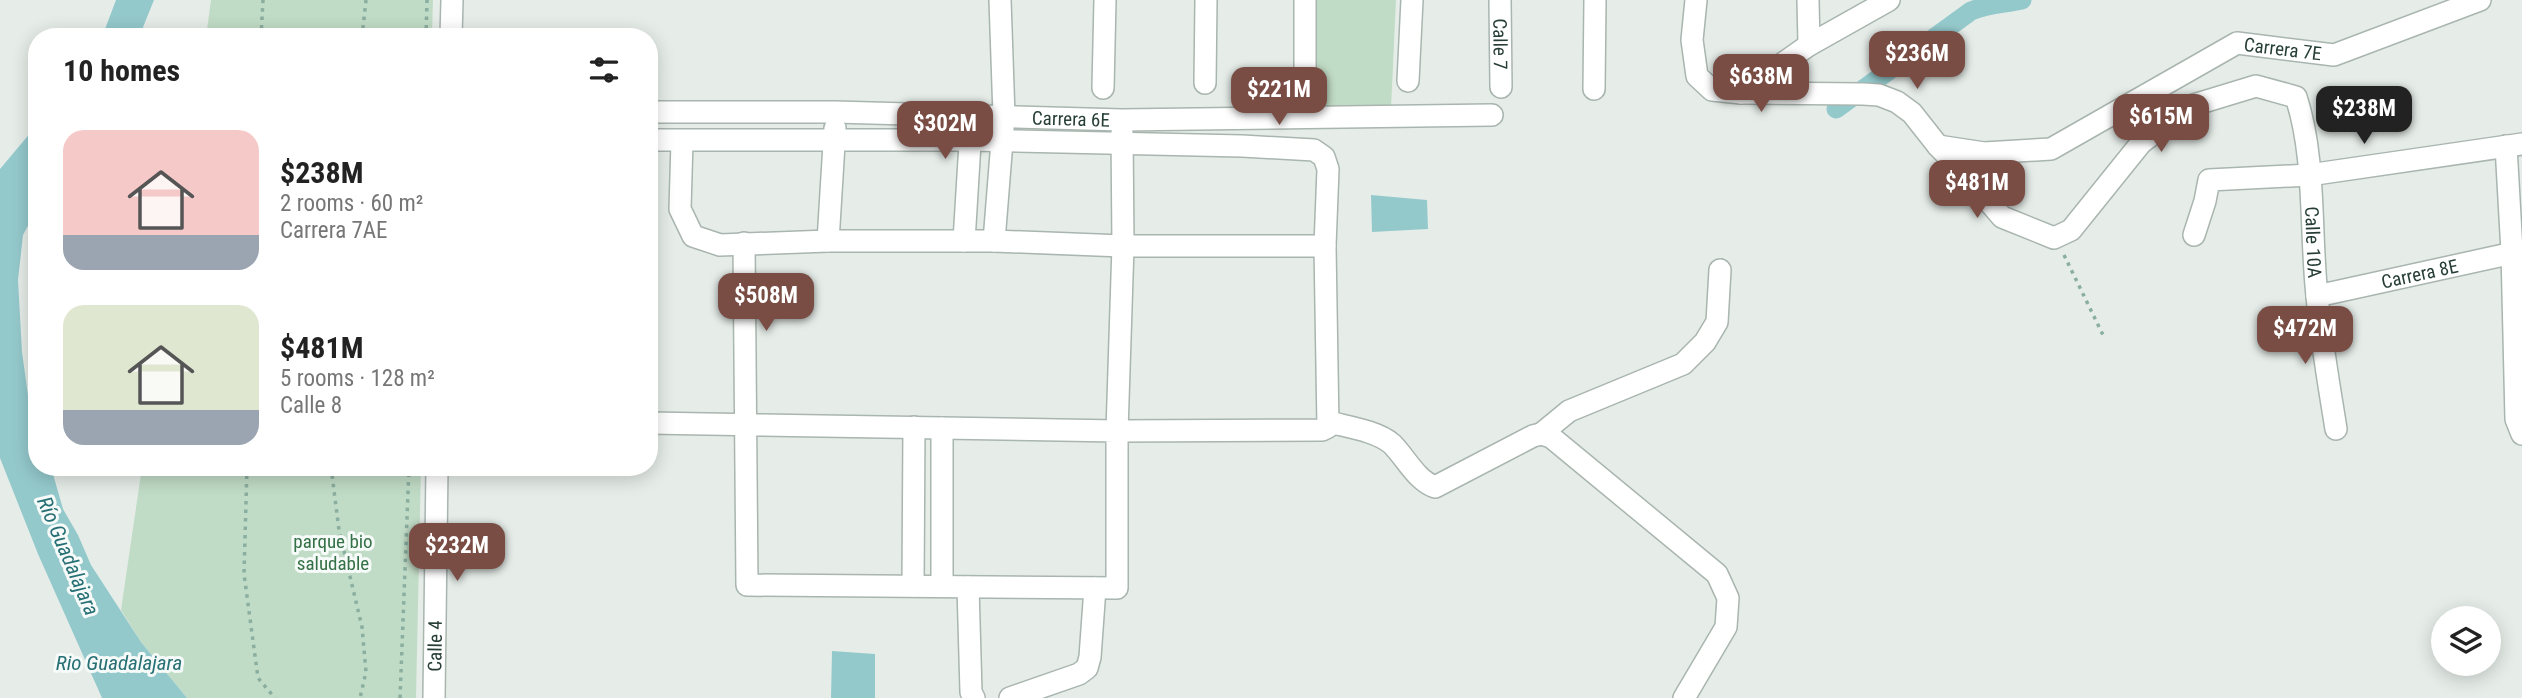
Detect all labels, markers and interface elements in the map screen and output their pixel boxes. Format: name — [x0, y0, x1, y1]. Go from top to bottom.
street label: Calle 7 — [1488, 18, 1512, 70]
pin: $236M — [1868, 32, 1966, 91]
street label: Carrera 7E — [2243, 33, 2323, 65]
text: $236M — [1885, 40, 1949, 67]
icon: filters — [585, 51, 623, 89]
text: 10 homes — [63, 53, 180, 88]
pin: $638M — [1712, 54, 1810, 114]
text: $638M — [1729, 63, 1793, 90]
pin: $221M — [1230, 68, 1328, 127]
text: $221M — [1247, 76, 1311, 103]
pin: $238M — [2315, 86, 2413, 146]
pin: $615M — [2112, 94, 2210, 154]
text: $238M — [2332, 95, 2396, 122]
pin: $302M — [896, 102, 994, 161]
text: $615M — [2129, 103, 2193, 130]
street label: Carrera 6E — [1032, 106, 1110, 132]
text: $302M — [913, 110, 977, 137]
text: $238M — [280, 155, 363, 190]
icon: home — [119, 158, 203, 242]
pin: $481M — [1928, 160, 2026, 220]
text: $481M — [1945, 169, 2009, 196]
text: 2 rooms · 60 m² — [280, 190, 423, 217]
street label: Calle 10A — [2300, 206, 2326, 279]
text: Carrera 7AE — [280, 217, 388, 244]
street label: Carrera 8E — [2379, 254, 2460, 294]
pin: $508M — [717, 274, 815, 333]
text: $508M — [734, 282, 798, 309]
pin: $472M — [2256, 306, 2354, 366]
text: $472M — [2273, 315, 2337, 342]
text: $481M — [280, 330, 363, 365]
icon: home — [119, 333, 203, 417]
text: 5 rooms · 128 m² — [280, 365, 435, 392]
text: Calle 8 — [280, 392, 342, 419]
water label: Río Guadalajara — [32, 493, 104, 619]
pin: $232M — [408, 524, 506, 583]
park label: parque bio saludable — [293, 530, 373, 575]
text: $232M — [425, 532, 489, 559]
map controls — [2431, 606, 2501, 676]
button: layers — [2431, 606, 2501, 676]
street label: Calle 4 — [423, 620, 447, 672]
water label: Rio Guadalajara — [56, 651, 182, 675]

